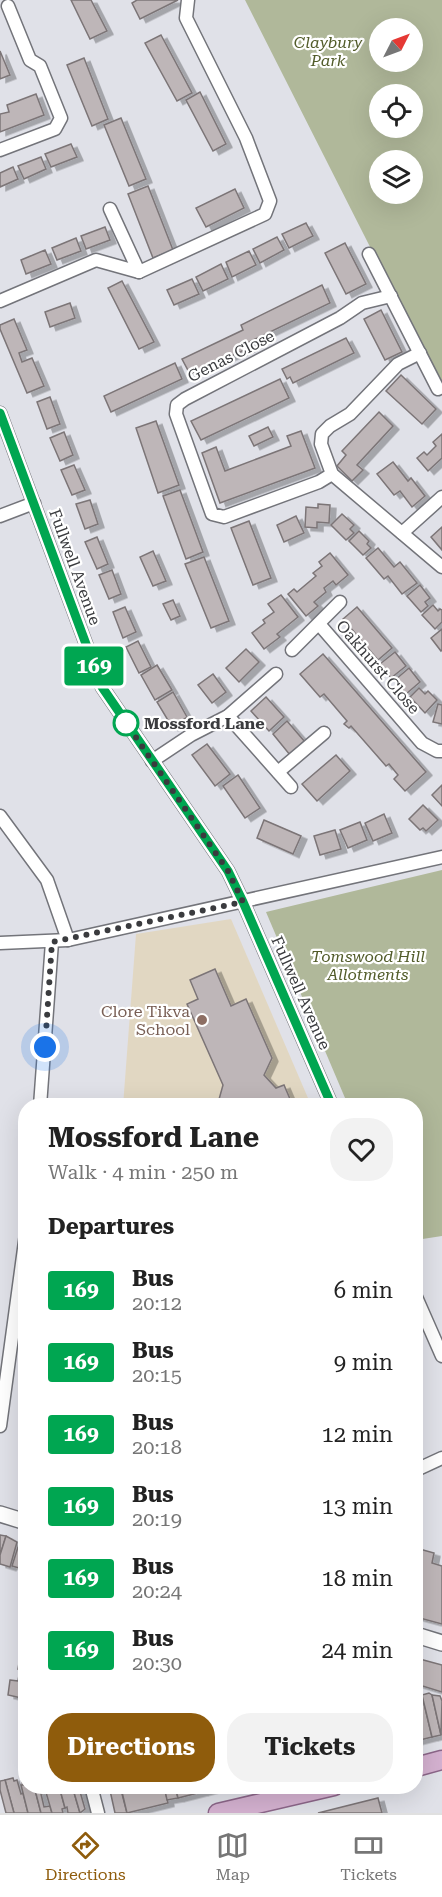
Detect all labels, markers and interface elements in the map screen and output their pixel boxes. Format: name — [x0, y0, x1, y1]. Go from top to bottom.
north arrow — [369, 18, 423, 72]
map controls — [369, 18, 423, 204]
park label: Claybury Park — [294, 33, 363, 70]
button: locate — [369, 84, 423, 138]
button: layers — [369, 150, 423, 204]
street label: Genas Close — [184, 326, 278, 386]
street label: Fullwell Avenue — [45, 506, 105, 628]
street label: Oakhurst Close — [332, 616, 424, 718]
line badge: 169 — [60, 646, 128, 686]
text: 169 — [76, 654, 112, 678]
marker: Mossford Lane — [113, 710, 139, 736]
place label: Mossford Lane — [144, 714, 265, 733]
street label: Fullwell Avenue — [267, 933, 335, 1053]
park label: Tomswood Hill Allotments — [311, 947, 425, 984]
place label: Clore Tikva School — [101, 1002, 190, 1039]
marker: Clore Tikva School — [195, 1013, 209, 1027]
your location — [30, 1032, 60, 1062]
button: heart — [330, 1118, 393, 1181]
text: Mossford Lane — [48, 1121, 259, 1154]
text: Walk · 4 min · 250 m — [48, 1160, 238, 1184]
text: Departures — [48, 1214, 174, 1239]
text: Bus — [132, 1266, 174, 1291]
text: 169 — [63, 1278, 99, 1302]
text: 6 min — [334, 1278, 393, 1303]
text: 20:12 — [132, 1291, 182, 1315]
text: Bus — [132, 1338, 174, 1363]
text: 169 — [63, 1350, 99, 1374]
text: 9 min — [334, 1350, 393, 1375]
text: 20:15 — [132, 1363, 182, 1387]
text: Bus — [132, 1410, 174, 1435]
text: 169 — [63, 1422, 99, 1446]
text: 12 min — [322, 1422, 393, 1447]
text: 20:18 — [132, 1435, 182, 1459]
text: Bus — [132, 1482, 174, 1507]
text: 169 — [63, 1494, 99, 1518]
text: 13 min — [322, 1494, 393, 1519]
text: 20:19 — [132, 1507, 182, 1531]
text: Bus — [132, 1554, 174, 1579]
text: 169 — [63, 1566, 99, 1590]
text: 18 min — [322, 1566, 393, 1591]
text: 20:24 — [132, 1579, 182, 1603]
text: Bus — [132, 1626, 174, 1651]
text: 169 — [63, 1638, 99, 1662]
text: 24 min — [322, 1638, 393, 1663]
text: 20:30 — [132, 1651, 182, 1675]
button: Directions — [48, 1713, 215, 1782]
button: Tickets — [227, 1713, 393, 1782]
tab: Directions — [45, 1829, 126, 1884]
tab: Map — [216, 1829, 250, 1884]
tab: Tickets — [340, 1829, 397, 1884]

